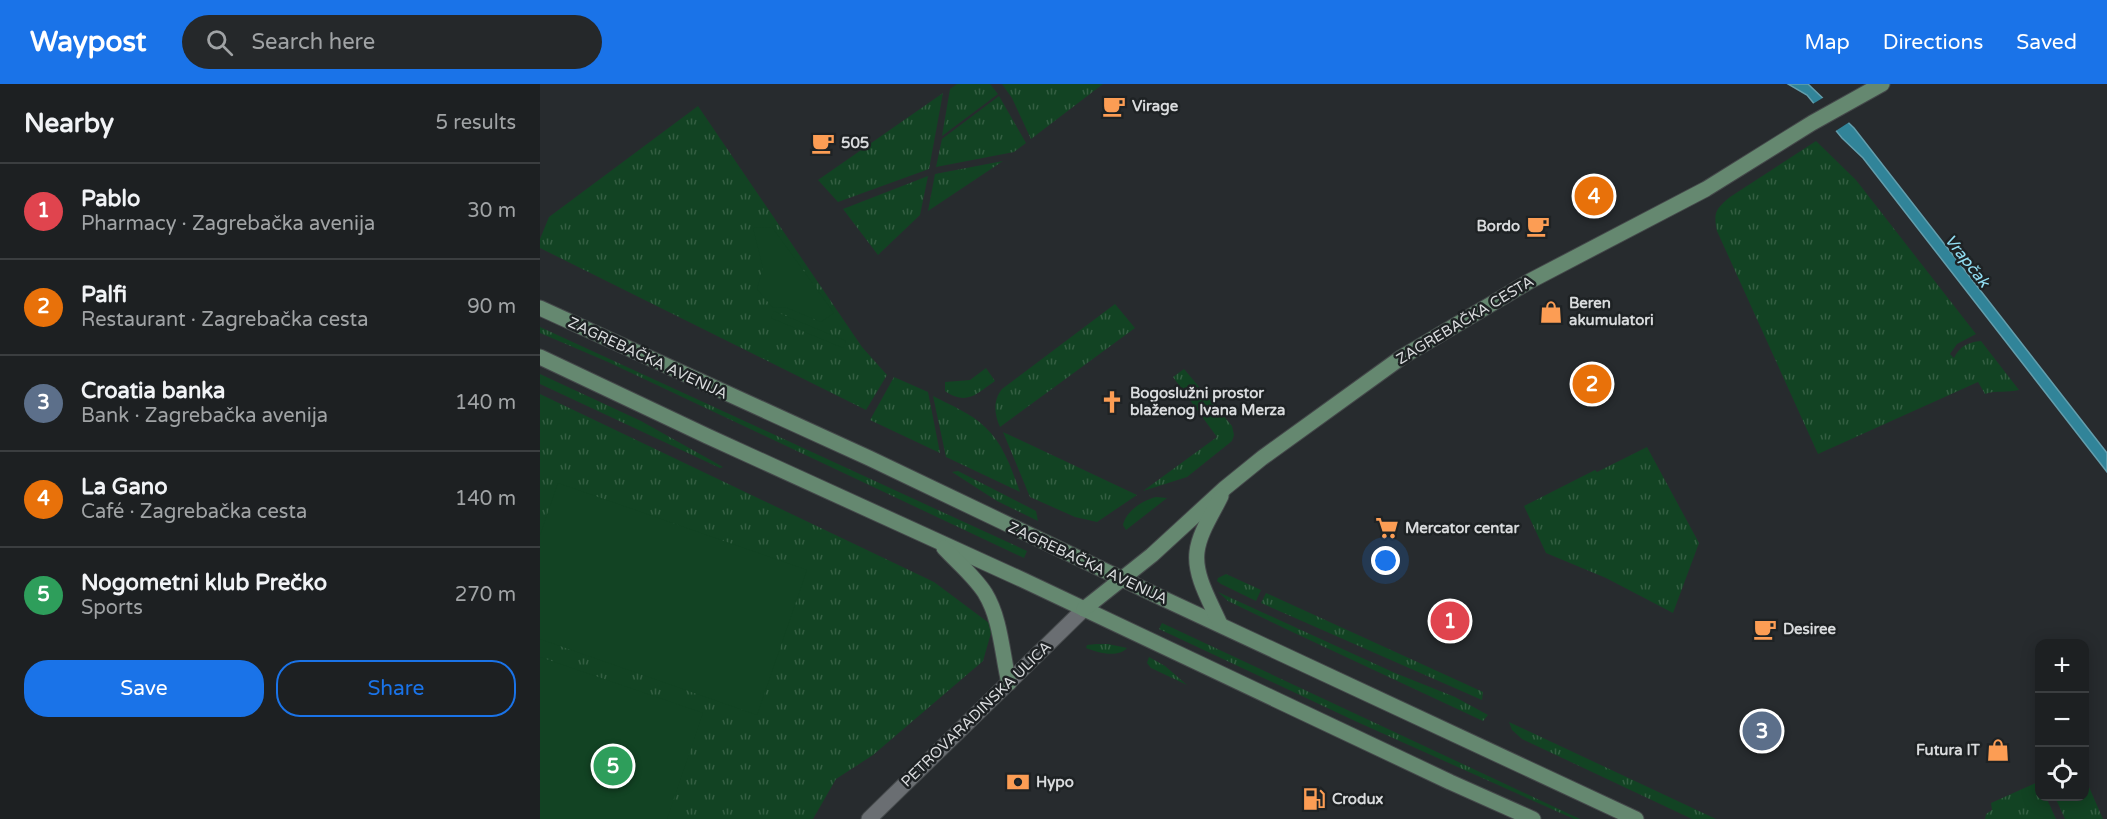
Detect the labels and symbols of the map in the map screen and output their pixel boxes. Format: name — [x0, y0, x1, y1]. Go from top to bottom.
cafe icon: Virage — [1101, 93, 1127, 119]
place label: Virage — [1132, 97, 1179, 116]
cafe icon: 505 — [810, 130, 836, 156]
place label: 505 — [841, 134, 869, 152]
pin: 4 — [1574, 174, 1614, 218]
cafe icon: Bordo — [1525, 213, 1551, 239]
place label: Bordo — [1476, 217, 1520, 235]
water label: Vrapčak — [1940, 230, 1995, 293]
street label: ZAGREBAČKA CESTA — [1393, 272, 1537, 368]
place label: Beren akumulatori — [1569, 294, 1654, 329]
shop icon: Beren akumulatori — [1538, 299, 1564, 325]
street label: ZAGREBAČKA AVENIJA — [565, 313, 731, 403]
pin: 2 — [1572, 362, 1612, 406]
place label: Bogoslužni prostor blaženog Ivana Merza — [1130, 384, 1286, 420]
church icon: Bogoslužni prostor blaženog Ivana Merza — [1099, 389, 1125, 415]
supermarket icon: Mercator centar — [1374, 515, 1400, 541]
street label: ZAGREBAČKA AVENIJA — [1005, 518, 1171, 608]
place label: Mercator centar — [1405, 519, 1519, 537]
your location — [1371, 546, 1400, 575]
pin: 1 — [1430, 598, 1470, 644]
cafe icon: Desiree — [1752, 616, 1778, 642]
place label: Desiree — [1783, 620, 1836, 638]
street label: PETROVARADINSKA ULICA — [897, 637, 1055, 791]
pin: 3 — [1742, 708, 1782, 754]
shop icon: Futura IT — [1985, 737, 2011, 763]
place label: Futura IT — [1916, 741, 1981, 759]
pin: 5 — [594, 744, 632, 788]
bank icon: Hypo — [1005, 769, 1031, 795]
place label: Hypo — [1036, 773, 1074, 792]
fuel station icon: Crodux — [1301, 786, 1327, 812]
place label: Crodux — [1332, 790, 1383, 808]

